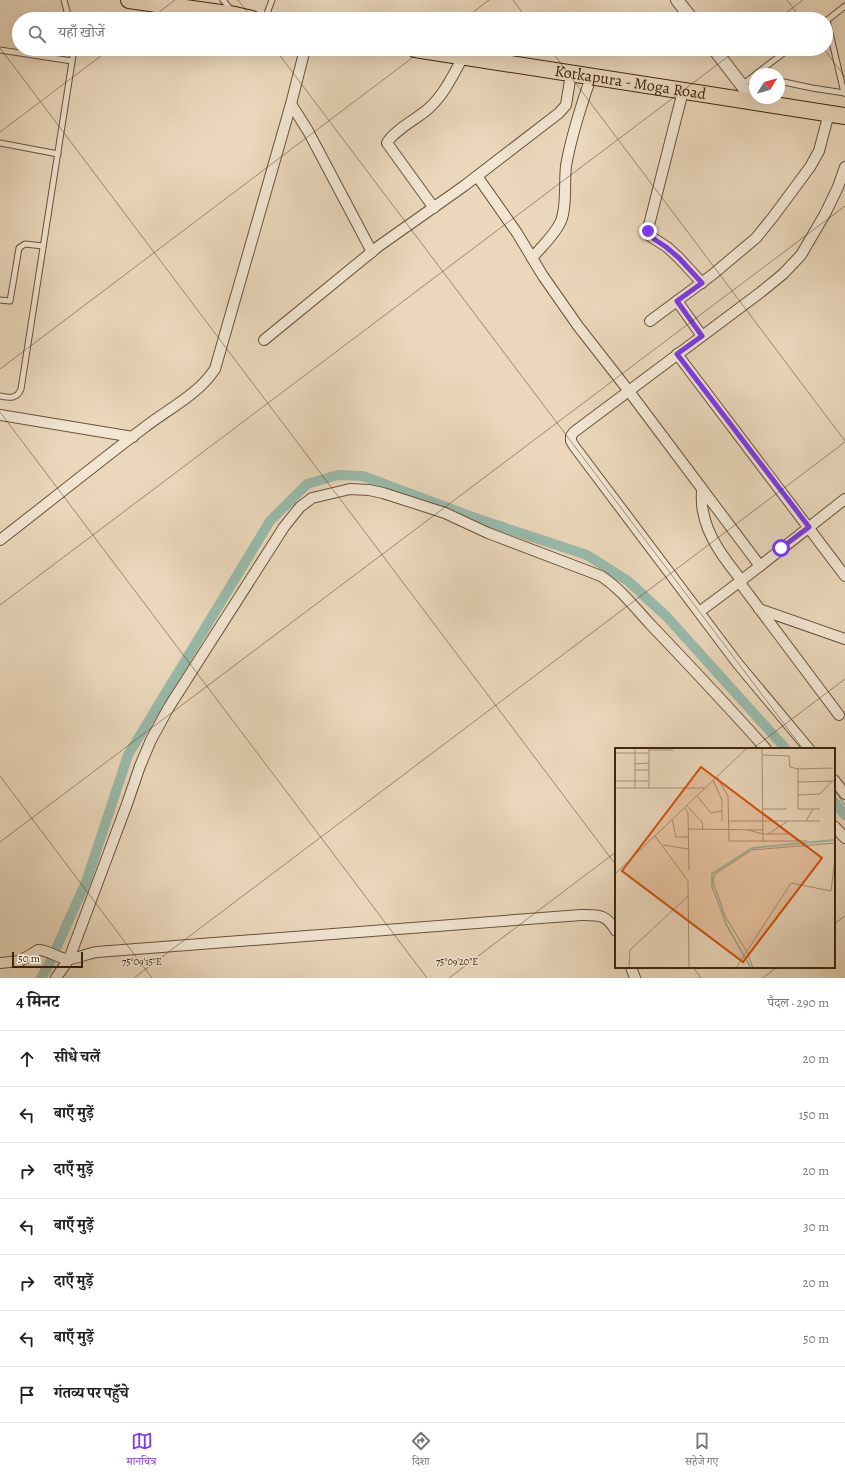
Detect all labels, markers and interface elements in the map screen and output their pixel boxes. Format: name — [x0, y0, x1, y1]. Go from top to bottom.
search box — [12, 12, 833, 56]
text: यहाँ खोजें — [58, 22, 105, 42]
icon: search — [26, 23, 48, 45]
street label: Kotkapura - Moga Road — [553, 60, 708, 105]
north arrow — [749, 68, 785, 104]
route end — [639, 222, 657, 240]
route start — [772, 539, 790, 557]
inset map — [615, 748, 835, 968]
scale bar — [12, 950, 83, 969]
text: 50 m — [18, 951, 40, 966]
text: 75°09'15"E — [122, 955, 162, 968]
text: 75°09'20"E — [436, 955, 478, 968]
text: 4 मिनट — [16, 990, 59, 1013]
text: पैदल · 290 m — [768, 994, 829, 1011]
text: सीधे चलें — [54, 1047, 100, 1067]
icon: ahead — [16, 1048, 38, 1070]
text: 20 m — [803, 1050, 829, 1067]
text: बाएँ मुड़ें — [54, 1103, 94, 1123]
icon: left — [16, 1104, 38, 1126]
text: 150 m — [799, 1106, 829, 1123]
text: दाएँ मुड़ें — [54, 1159, 93, 1179]
icon: right — [16, 1160, 38, 1182]
text: 20 m — [803, 1162, 829, 1179]
text: बाएँ मुड़ें — [54, 1215, 94, 1235]
icon: left — [16, 1216, 38, 1238]
text: 30 m — [803, 1218, 829, 1235]
text: दाएँ मुड़ें — [54, 1271, 93, 1291]
icon: right — [16, 1272, 38, 1294]
text: 20 m — [803, 1274, 829, 1291]
text: बाएँ मुड़ें — [54, 1327, 94, 1347]
icon: left — [16, 1328, 38, 1350]
text: 50 m — [803, 1330, 829, 1347]
text: गंतव्य पर पहुँचे — [54, 1383, 129, 1403]
icon: arrive — [16, 1384, 38, 1406]
tab: मानचित्र — [127, 1430, 156, 1472]
tab: दिशा — [410, 1430, 432, 1472]
tab: सहेजे गए — [685, 1430, 718, 1472]

